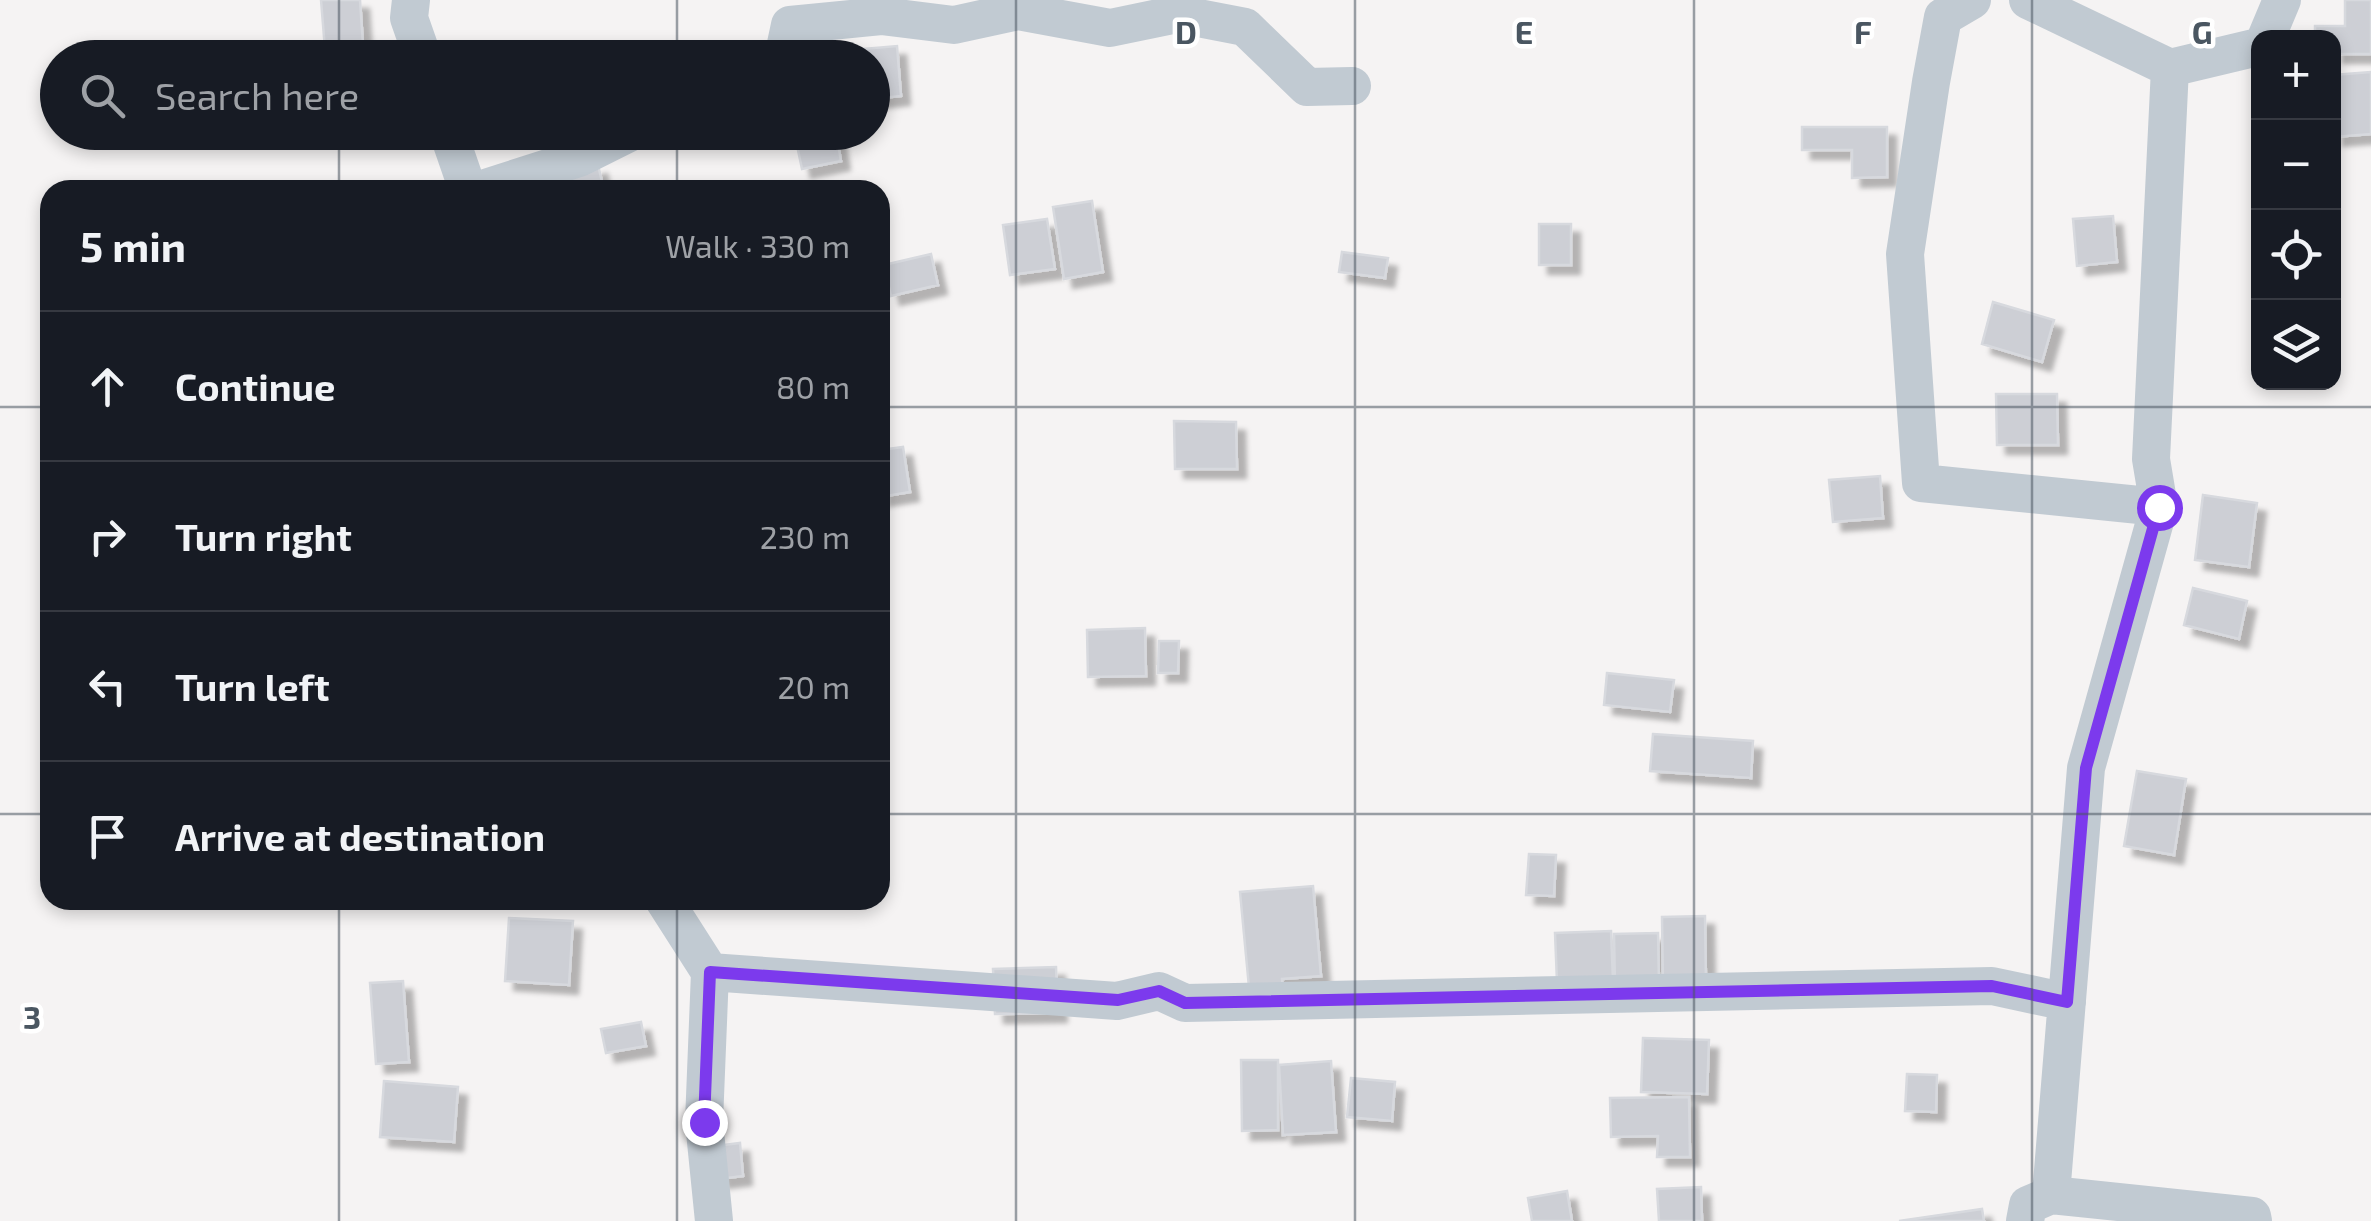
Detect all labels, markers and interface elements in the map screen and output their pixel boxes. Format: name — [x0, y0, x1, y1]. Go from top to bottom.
text: D — [1175, 12, 1197, 50]
text: E — [1515, 12, 1533, 50]
text: F — [1854, 12, 1872, 50]
text: G — [2192, 12, 2212, 50]
map controls — [2251, 30, 2341, 390]
button: + — [2251, 30, 2341, 120]
search box — [40, 40, 890, 150]
icon: search — [75, 68, 130, 123]
text: Search here — [155, 72, 359, 118]
button: − — [2251, 120, 2341, 210]
button: locate — [2251, 210, 2341, 300]
text: 5 min — [80, 220, 186, 270]
text: Walk · 330 m — [665, 226, 850, 264]
button: layers — [2251, 300, 2341, 390]
icon: ahead — [80, 359, 135, 414]
text: Continue — [175, 363, 335, 409]
text: 80 m — [776, 367, 850, 405]
route start — [2137, 485, 2183, 531]
icon: right — [80, 509, 135, 564]
text: Turn right — [175, 513, 352, 559]
text: 230 m — [760, 517, 850, 555]
icon: left — [80, 659, 135, 714]
text: Turn left — [175, 663, 330, 709]
text: 20 m — [778, 667, 850, 705]
icon: arrive — [80, 809, 135, 864]
text: Arrive at destination — [175, 813, 545, 859]
text: 3 — [23, 997, 41, 1035]
route end — [682, 1100, 728, 1146]

